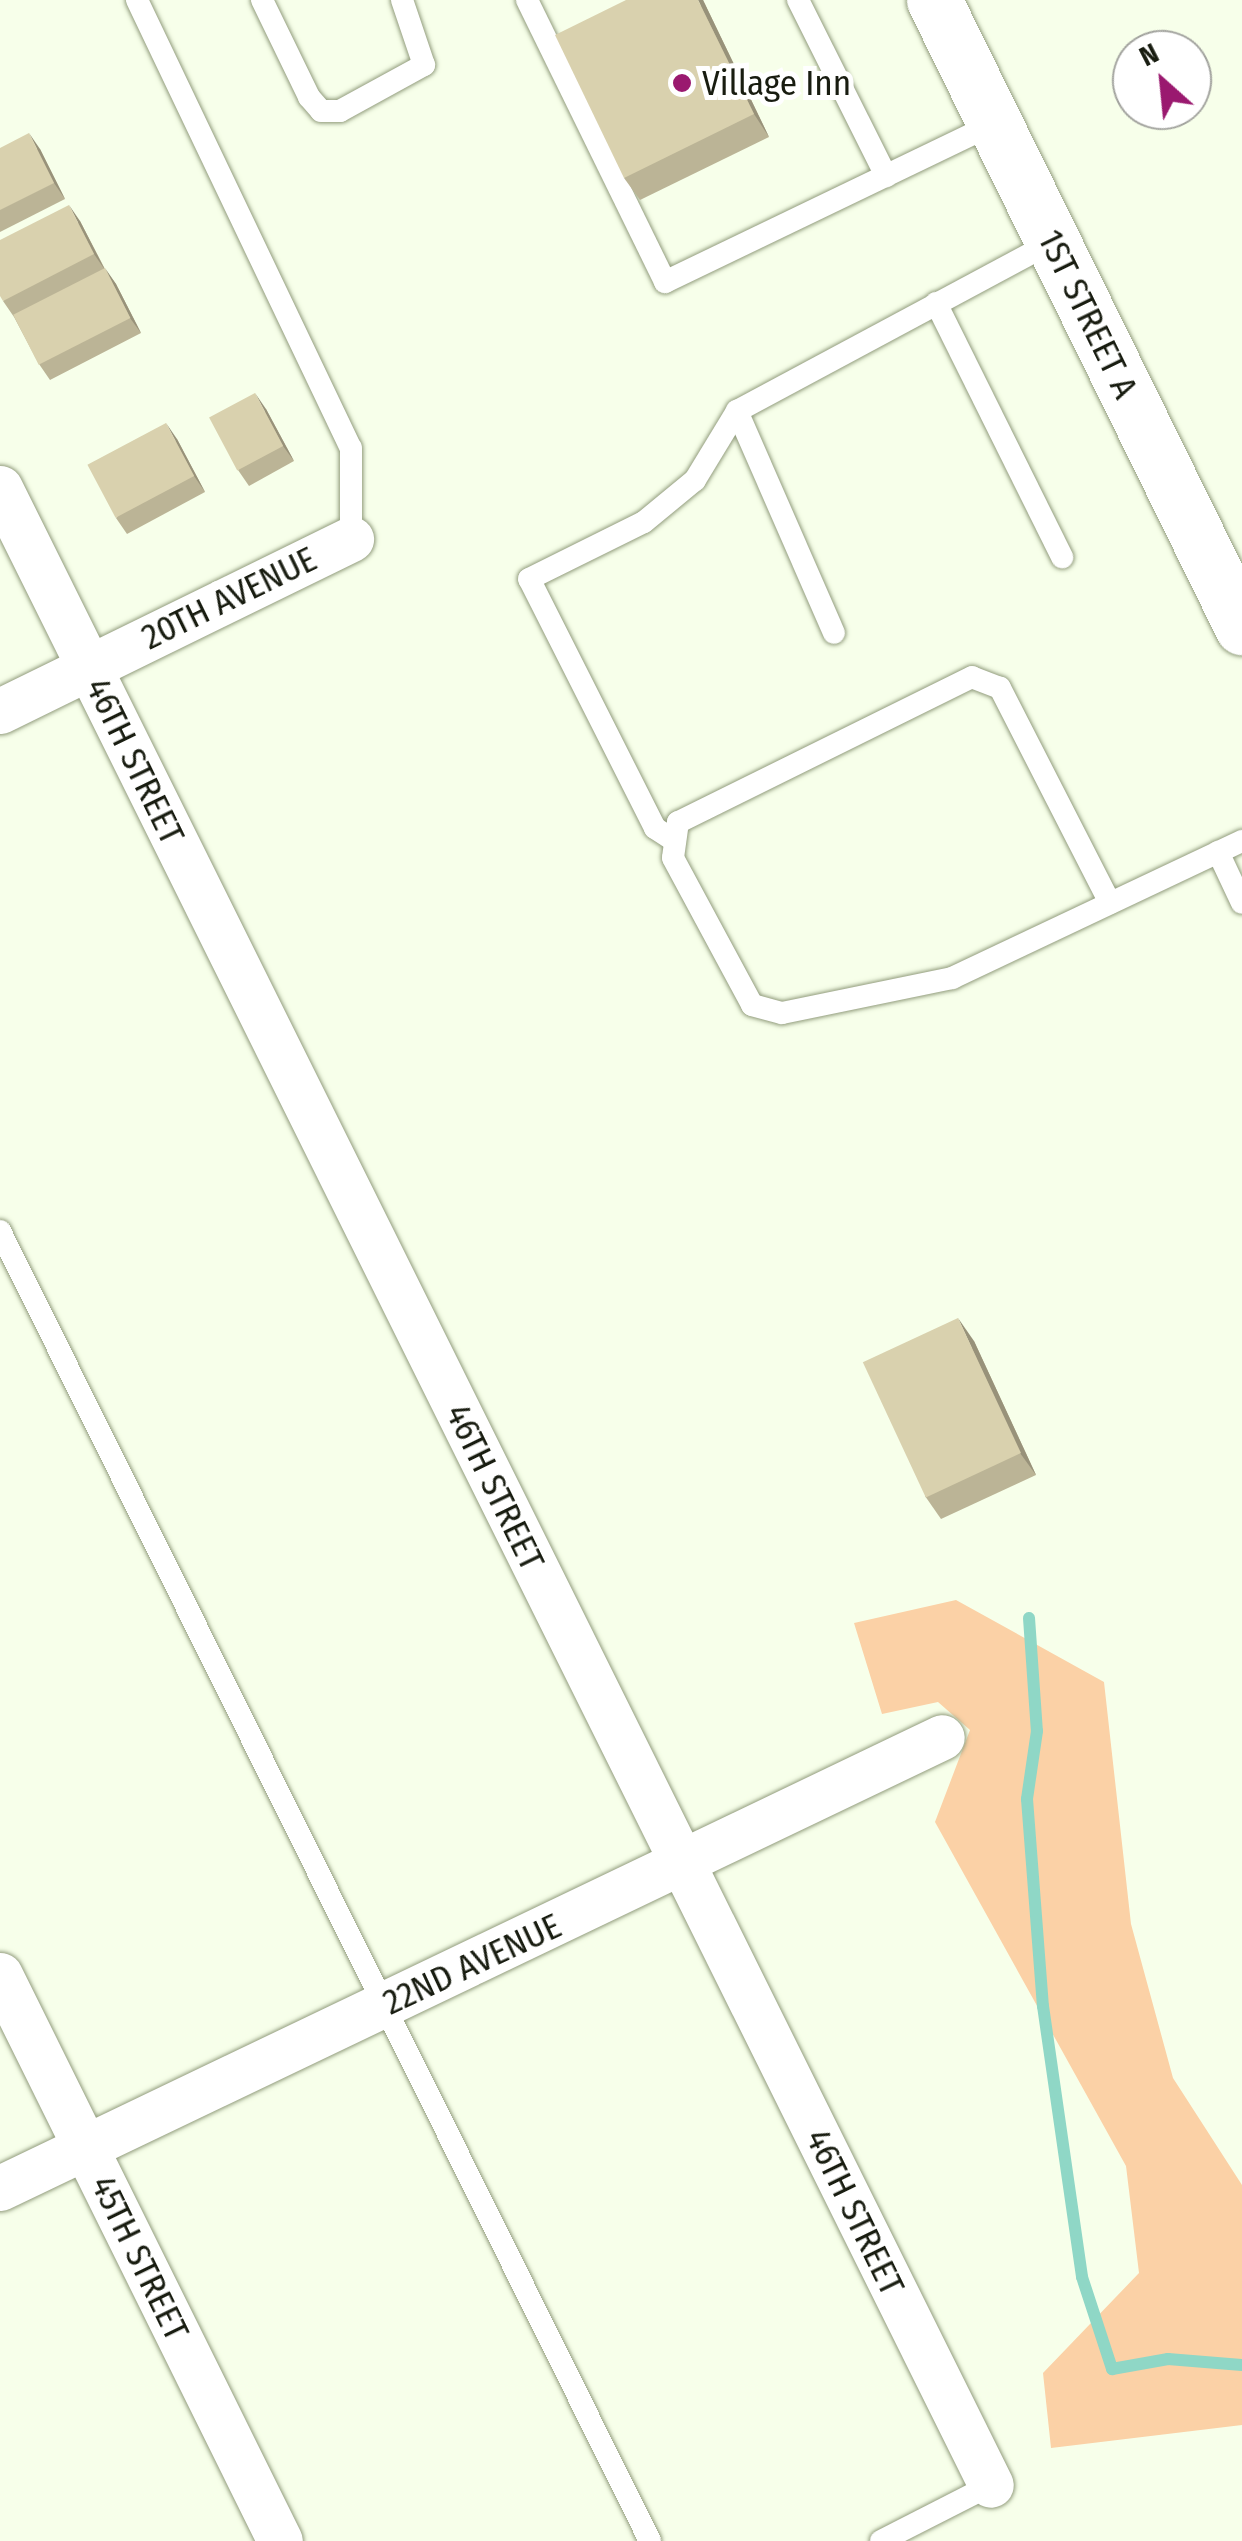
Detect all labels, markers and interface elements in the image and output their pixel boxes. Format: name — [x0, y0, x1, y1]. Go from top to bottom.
north arrow — [1112, 30, 1212, 130]
text: N — [1134, 36, 1164, 73]
place label: Village Inn — [702, 62, 851, 104]
marker: Village Inn — [671, 72, 693, 94]
street label: 1ST STREET A — [1029, 223, 1147, 405]
street label: 20TH AVENUE — [135, 538, 323, 658]
street label: 46TH STREET — [77, 671, 193, 851]
street label: 46TH STREET — [437, 1397, 553, 1577]
street label: 22ND AVENUE — [377, 1905, 567, 2023]
street label: 46TH STREET — [797, 2122, 913, 2302]
street label: 45TH STREET — [82, 2169, 198, 2347]

